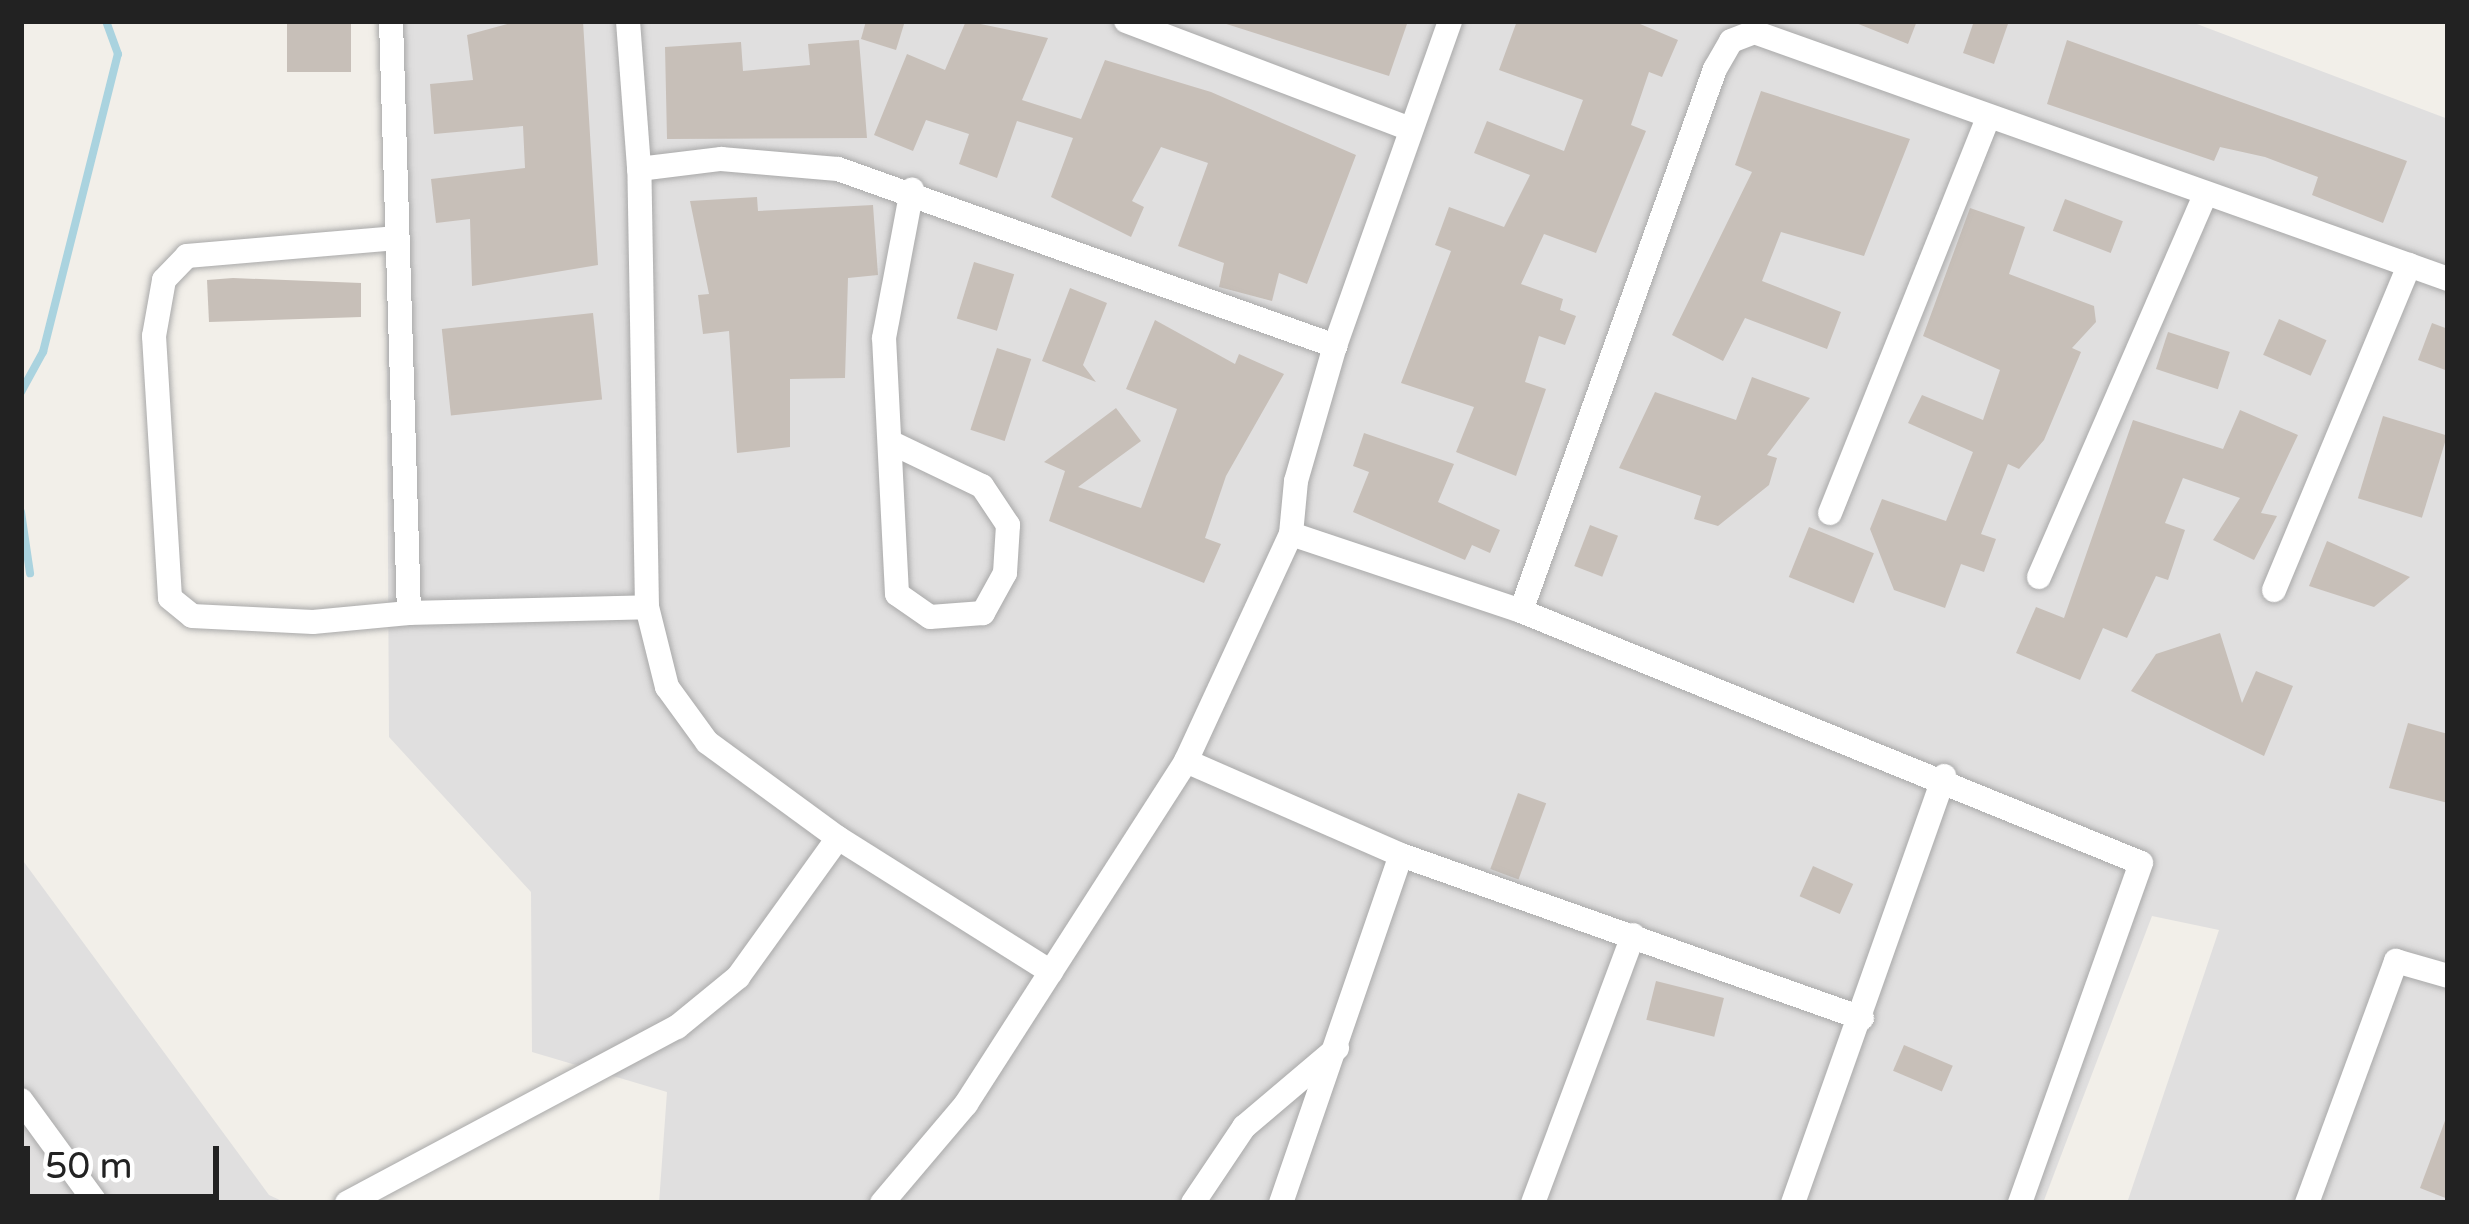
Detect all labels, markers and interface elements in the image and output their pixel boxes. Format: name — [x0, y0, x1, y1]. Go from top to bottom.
scale bar — [30, 1122, 225, 1196]
text: 50 m — [45, 1145, 133, 1188]

